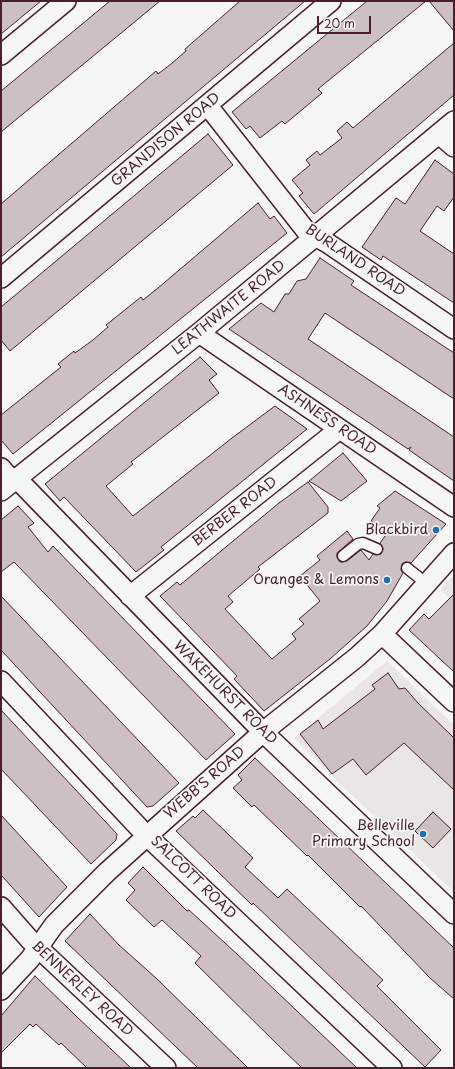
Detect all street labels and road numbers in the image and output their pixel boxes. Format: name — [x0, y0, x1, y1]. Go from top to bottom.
street label: GRANDISON ROAD — [108, 89, 224, 191]
street label: BURLAND ROAD — [302, 221, 408, 301]
street label: LEATHWAITE ROAD — [169, 257, 289, 359]
street label: ASHNESS ROAD — [275, 381, 379, 459]
street label: BERBER ROAD — [189, 474, 281, 550]
street label: WAKEHURST ROAD — [170, 638, 280, 748]
street label: WEBB'S ROAD — [161, 743, 249, 823]
street label: SALCOTT ROAD — [147, 833, 239, 923]
street label: BENNERLEY ROAD — [28, 938, 136, 1040]

